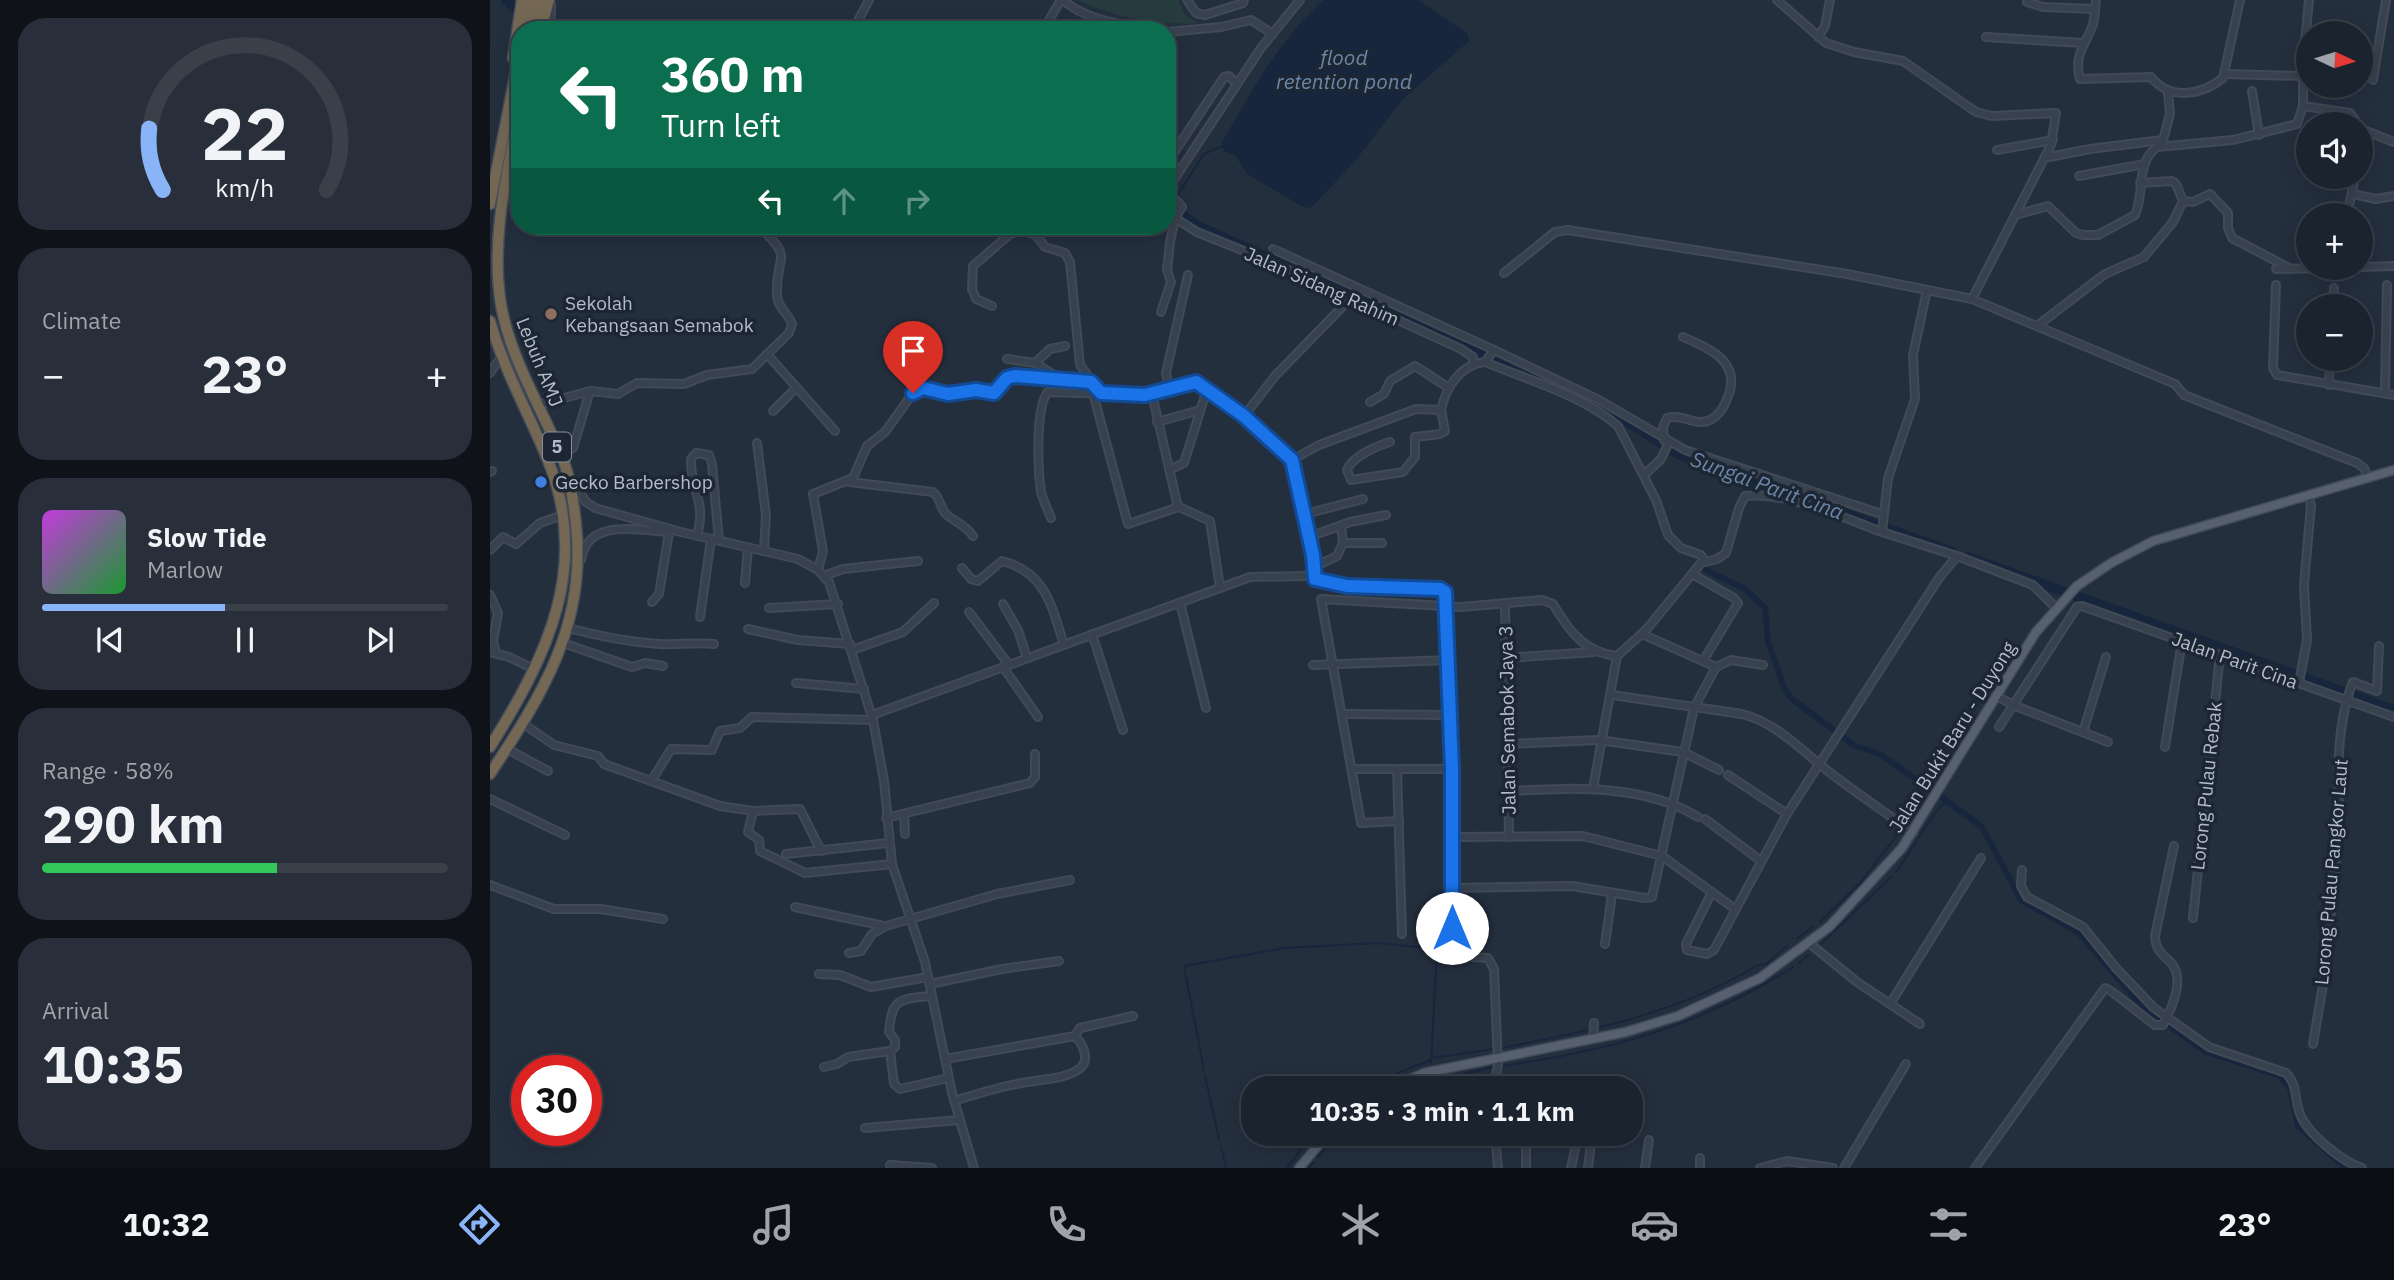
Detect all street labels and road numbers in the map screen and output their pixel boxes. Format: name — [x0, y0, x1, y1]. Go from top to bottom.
street label: Jalan Sidang Rahim — [1241, 241, 1403, 331]
street label: Lebuh AMJ — [511, 314, 569, 410]
road number: 5 — [543, 432, 571, 462]
street label: Jalan Semabok Jaya 3 — [1493, 625, 1521, 815]
street label: Jalan Parit Cina — [2169, 626, 2301, 694]
street label: Jalan Bukit Baru - Duyong — [1883, 637, 2021, 837]
street label: Lorong Pulau Rebak — [2185, 701, 2227, 871]
street label: Lorong Pulau Pangkor Laut — [2309, 758, 2353, 986]

